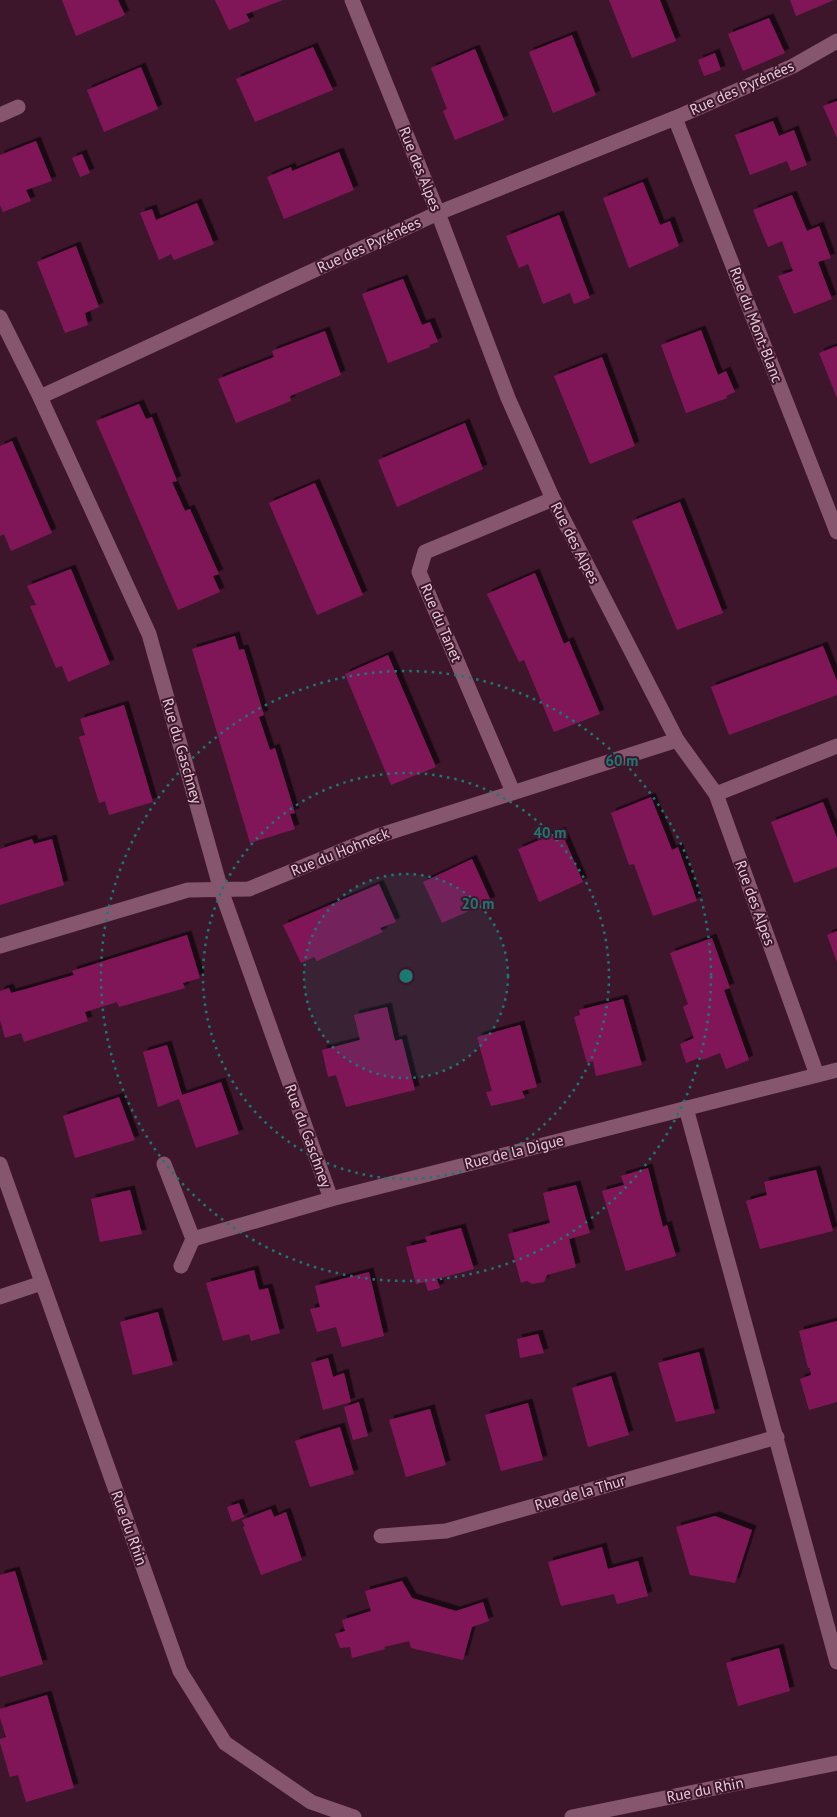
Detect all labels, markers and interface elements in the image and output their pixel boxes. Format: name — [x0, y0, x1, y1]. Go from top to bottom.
street label: Rue des Pyrénées — [687, 56, 797, 119]
street label: Rue des Alpes — [395, 124, 446, 214]
street label: Rue des Pyrénées — [314, 212, 424, 277]
street label: Rue du Mont-Blanc — [726, 264, 787, 386]
street label: Rue des Alpes — [547, 499, 604, 587]
street label: Rue du Tanet — [416, 581, 466, 665]
street label: Rue du Gaschney — [158, 696, 207, 806]
text: 60 m — [606, 751, 638, 770]
street label: Rue du Hohneck — [288, 823, 393, 880]
text: 40 m — [534, 823, 566, 842]
street label: Rue des Alpes — [731, 858, 780, 948]
text: 20 m — [462, 894, 494, 913]
centre of rings — [397, 967, 415, 985]
street label: Rue du Gaschney — [281, 1081, 336, 1190]
street label: Rue de la Digue — [462, 1130, 565, 1173]
street label: Rue de la Thur — [532, 1471, 627, 1515]
street label: Rue du Rhin — [107, 1488, 152, 1568]
street label: Rue du Rhin — [665, 1773, 745, 1806]

